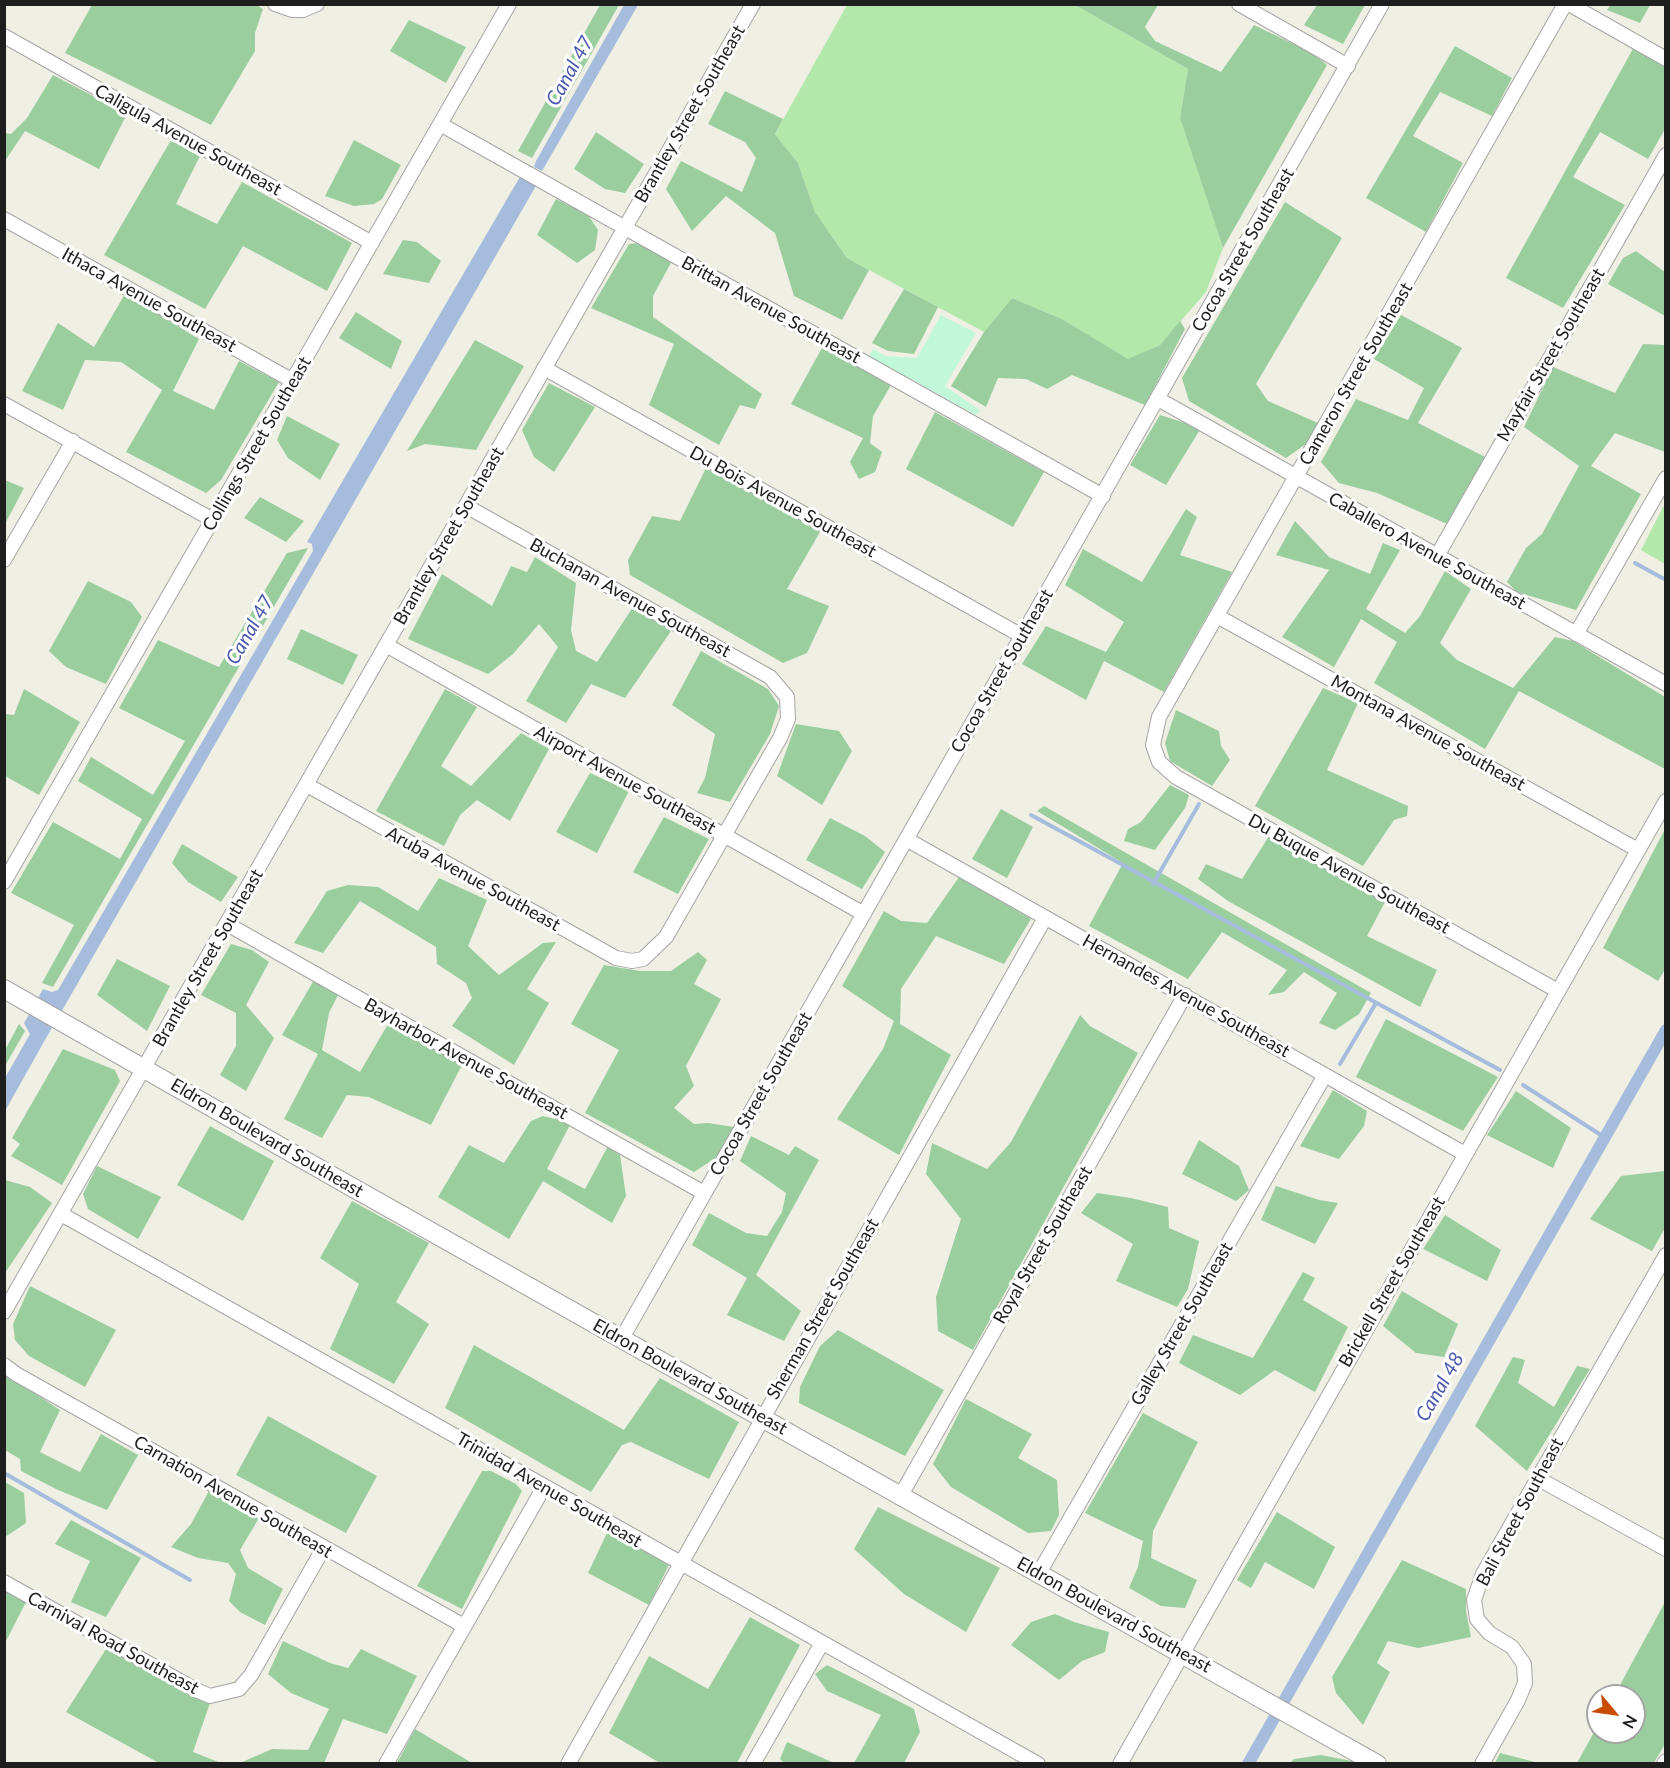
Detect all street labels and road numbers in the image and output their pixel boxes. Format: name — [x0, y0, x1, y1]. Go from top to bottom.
street label: Brantley Street Southeast — [630, 21, 750, 207]
street label: Caligula Avenue Southeast — [91, 80, 285, 200]
street label: Cocoa Street Southeast — [1187, 164, 1299, 336]
street label: Ithaca Avenue Southeast — [58, 243, 240, 357]
street label: Brittan Avenue Southeast — [678, 252, 864, 368]
street label: Mayfair Street Southeast — [1493, 265, 1609, 445]
street label: Cameron Street Southeast — [1295, 279, 1417, 469]
street label: Collings Street Southeast — [198, 353, 316, 535]
street label: Du Bois Avenue Southeast — [686, 442, 880, 562]
street label: Brantley Street Southeast — [389, 443, 509, 629]
street label: Caballero Avenue Southeast — [1325, 488, 1529, 614]
street label: Buchanan Avenue Southeast — [526, 534, 734, 662]
street label: Cocoa Street Southeast — [946, 585, 1058, 757]
street label: Montana Avenue Southeast — [1327, 670, 1529, 796]
street label: Airport Avenue Southeast — [530, 721, 720, 839]
street label: Du Buque Avenue Southeast — [1244, 809, 1454, 939]
street label: Aruba Avenue Southeast — [382, 822, 564, 936]
street label: Brantley Street Southeast — [148, 865, 268, 1051]
street label: Hernandes Avenue Southeast — [1078, 930, 1294, 1062]
street label: Bayharbor Avenue Southeast — [360, 994, 572, 1124]
street label: Cocoa Street Southeast — [705, 1008, 817, 1180]
street label: Eldron Boulevard Southeast — [167, 1074, 367, 1202]
street label: Royal Street Southeast — [989, 1162, 1097, 1328]
street label: Brickell Street Southeast — [1334, 1193, 1450, 1371]
street label: Sherman Street Southeast — [762, 1215, 884, 1403]
street label: Galley Street Southeast — [1126, 1239, 1238, 1409]
street label: Eldron Boulevard Southeast — [589, 1314, 791, 1440]
street label: Trinidad Avenue Southeast — [452, 1428, 646, 1552]
street label: Carnation Avenue Southeast — [130, 1431, 336, 1563]
street label: Bali Street Southeast — [1472, 1434, 1568, 1590]
street label: Eldron Boulevard Southeast — [1013, 1552, 1215, 1678]
street label: Carnival Road Southeast — [24, 1587, 202, 1699]

